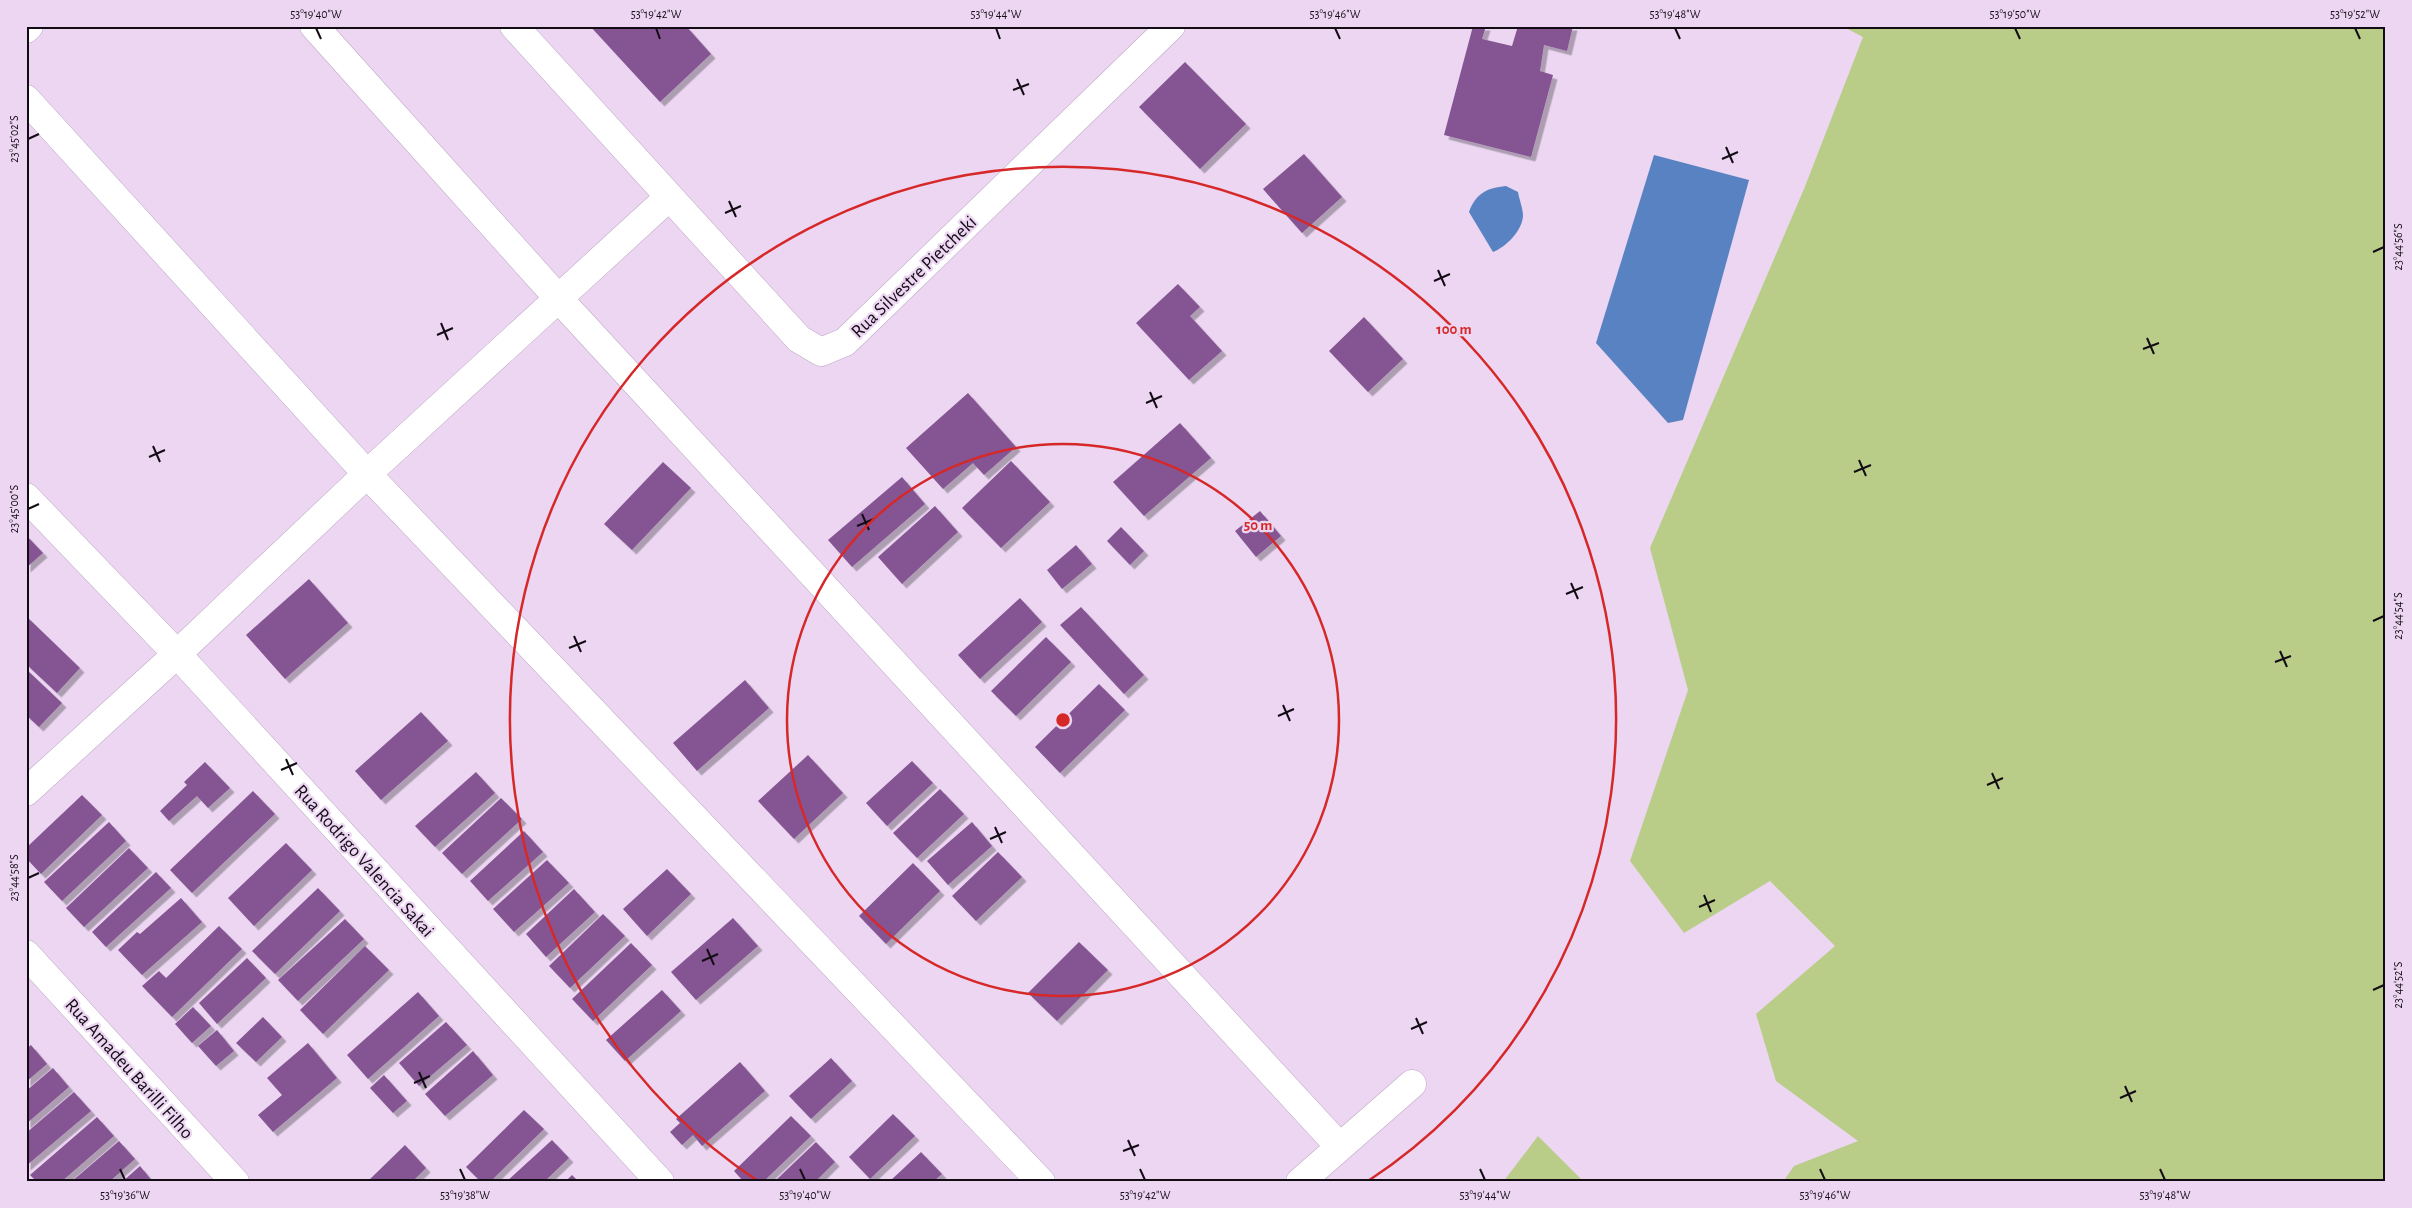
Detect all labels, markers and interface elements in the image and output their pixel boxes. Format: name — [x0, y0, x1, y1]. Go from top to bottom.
text: 53°19'40"W — [290, 8, 342, 20]
text: 53°19'42"W — [631, 8, 682, 20]
text: 53°19'44"W — [970, 8, 1022, 20]
text: 53°19'46"W — [1310, 8, 1361, 20]
text: 53°19'48"W — [1650, 8, 1701, 20]
text: 53°19'50"W — [1990, 8, 2041, 20]
text: 53°19'52"W — [2330, 8, 2380, 20]
text: 23°45'02"S — [8, 115, 20, 163]
street label: Rua Silvestre Pietcheki — [848, 213, 980, 342]
text: 23°44'56"S — [2392, 223, 2404, 271]
text: 100 m — [1436, 322, 1472, 337]
text: 23°45'00"S — [8, 484, 20, 533]
text: 50 m — [1244, 518, 1272, 533]
text: 23°44'54"S — [2392, 592, 2404, 640]
centre of rings — [1054, 711, 1072, 729]
street label: Rua Rodrigo Valencia Sakai — [291, 781, 437, 941]
text: 23°44'58"S — [8, 854, 20, 902]
text: 23°44'52"S — [2392, 961, 2404, 1008]
street label: Rua Amadeu Barilli Filho — [61, 995, 197, 1143]
text: 53°19'36"W — [100, 1189, 150, 1201]
text: 53°19'38"W — [440, 1189, 490, 1201]
text: 53°19'40"W — [779, 1189, 831, 1201]
text: 53°19'42"W — [1120, 1189, 1171, 1201]
text: 53°19'44"W — [1459, 1189, 1511, 1201]
text: 53°19'46"W — [1800, 1189, 1851, 1201]
text: 53°19'48"W — [2140, 1189, 2191, 1201]

